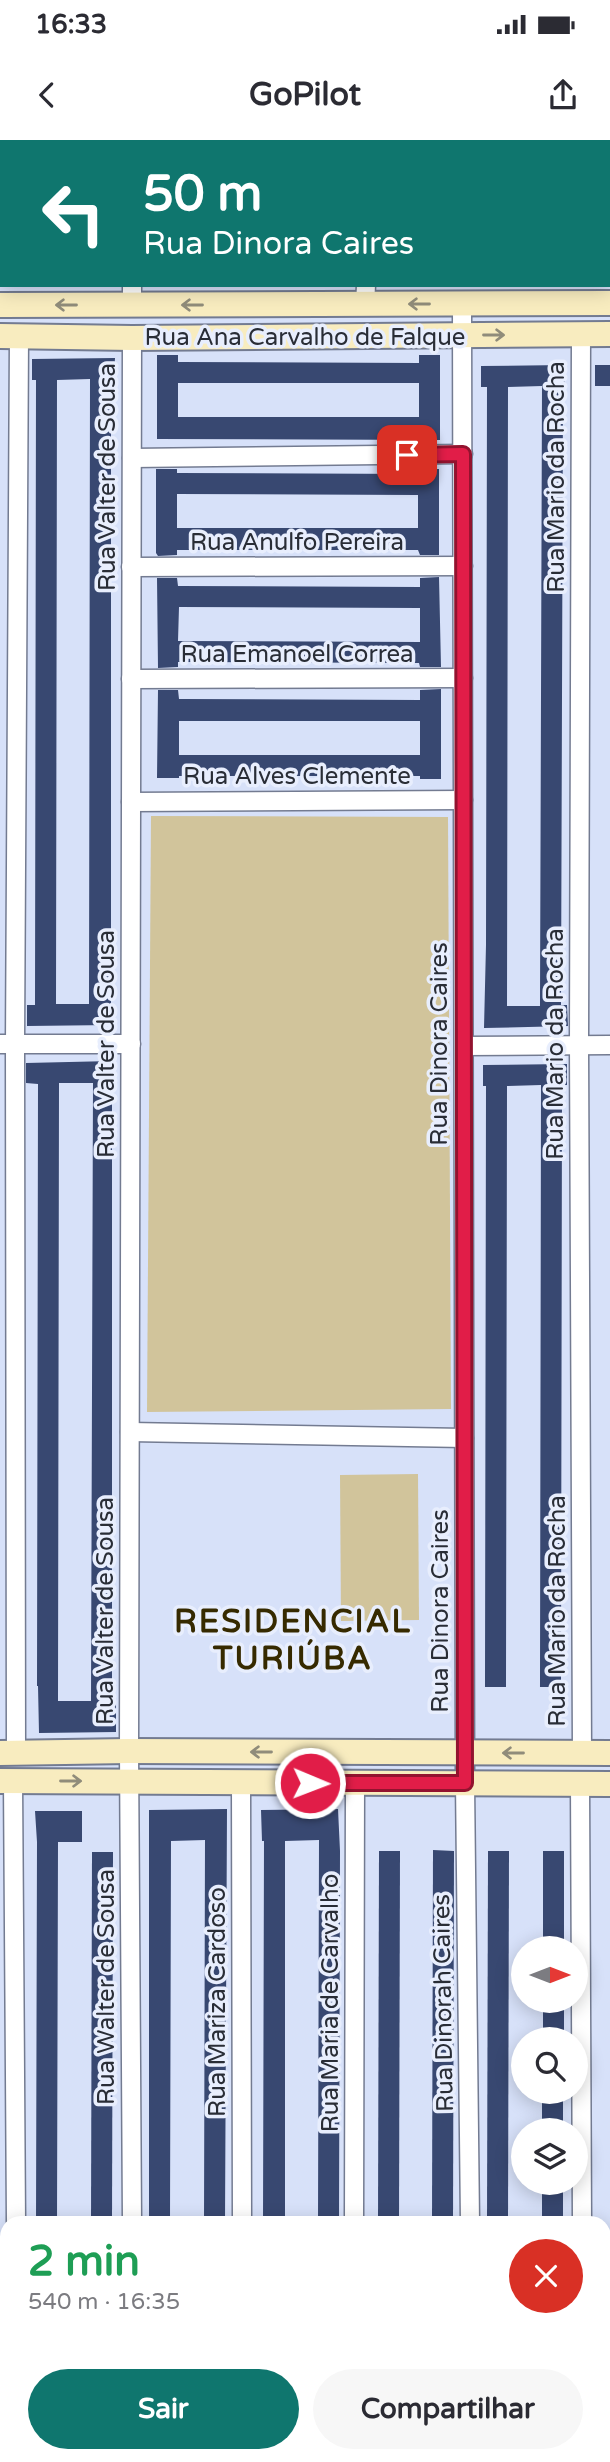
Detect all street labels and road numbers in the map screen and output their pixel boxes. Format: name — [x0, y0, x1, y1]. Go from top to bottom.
street label: Rua Ana Carvalho de Falque — [145, 323, 465, 352]
street label: Rua Mario da Rocha — [542, 361, 571, 593]
street label: Rua Valter de Sousa — [93, 363, 122, 591]
street label: Rua Anulfo Pereira — [190, 528, 404, 557]
street label: Rua Emanoel Correa — [180, 640, 414, 669]
street label: Rua Alves Clemente — [183, 762, 411, 791]
street label: Rua Mario da Rocha — [541, 928, 570, 1160]
street label: Rua Valter de Sousa — [92, 930, 121, 1158]
street label: Rua Dinora Caires — [425, 942, 454, 1146]
street label: Rua Mario da Rocha — [543, 1495, 572, 1727]
street label: Rua Valter de Sousa — [91, 1497, 120, 1725]
street label: Rua Dinora Caires — [426, 1509, 455, 1713]
street label: Rua Walter de Sousa — [92, 1869, 121, 2105]
street label: Rua Maria de Carvalho — [316, 1874, 345, 2132]
street label: Rua Mariza Cardoso — [203, 1887, 232, 2117]
street label: Rua Dinorah Caires — [427, 1894, 460, 2112]

